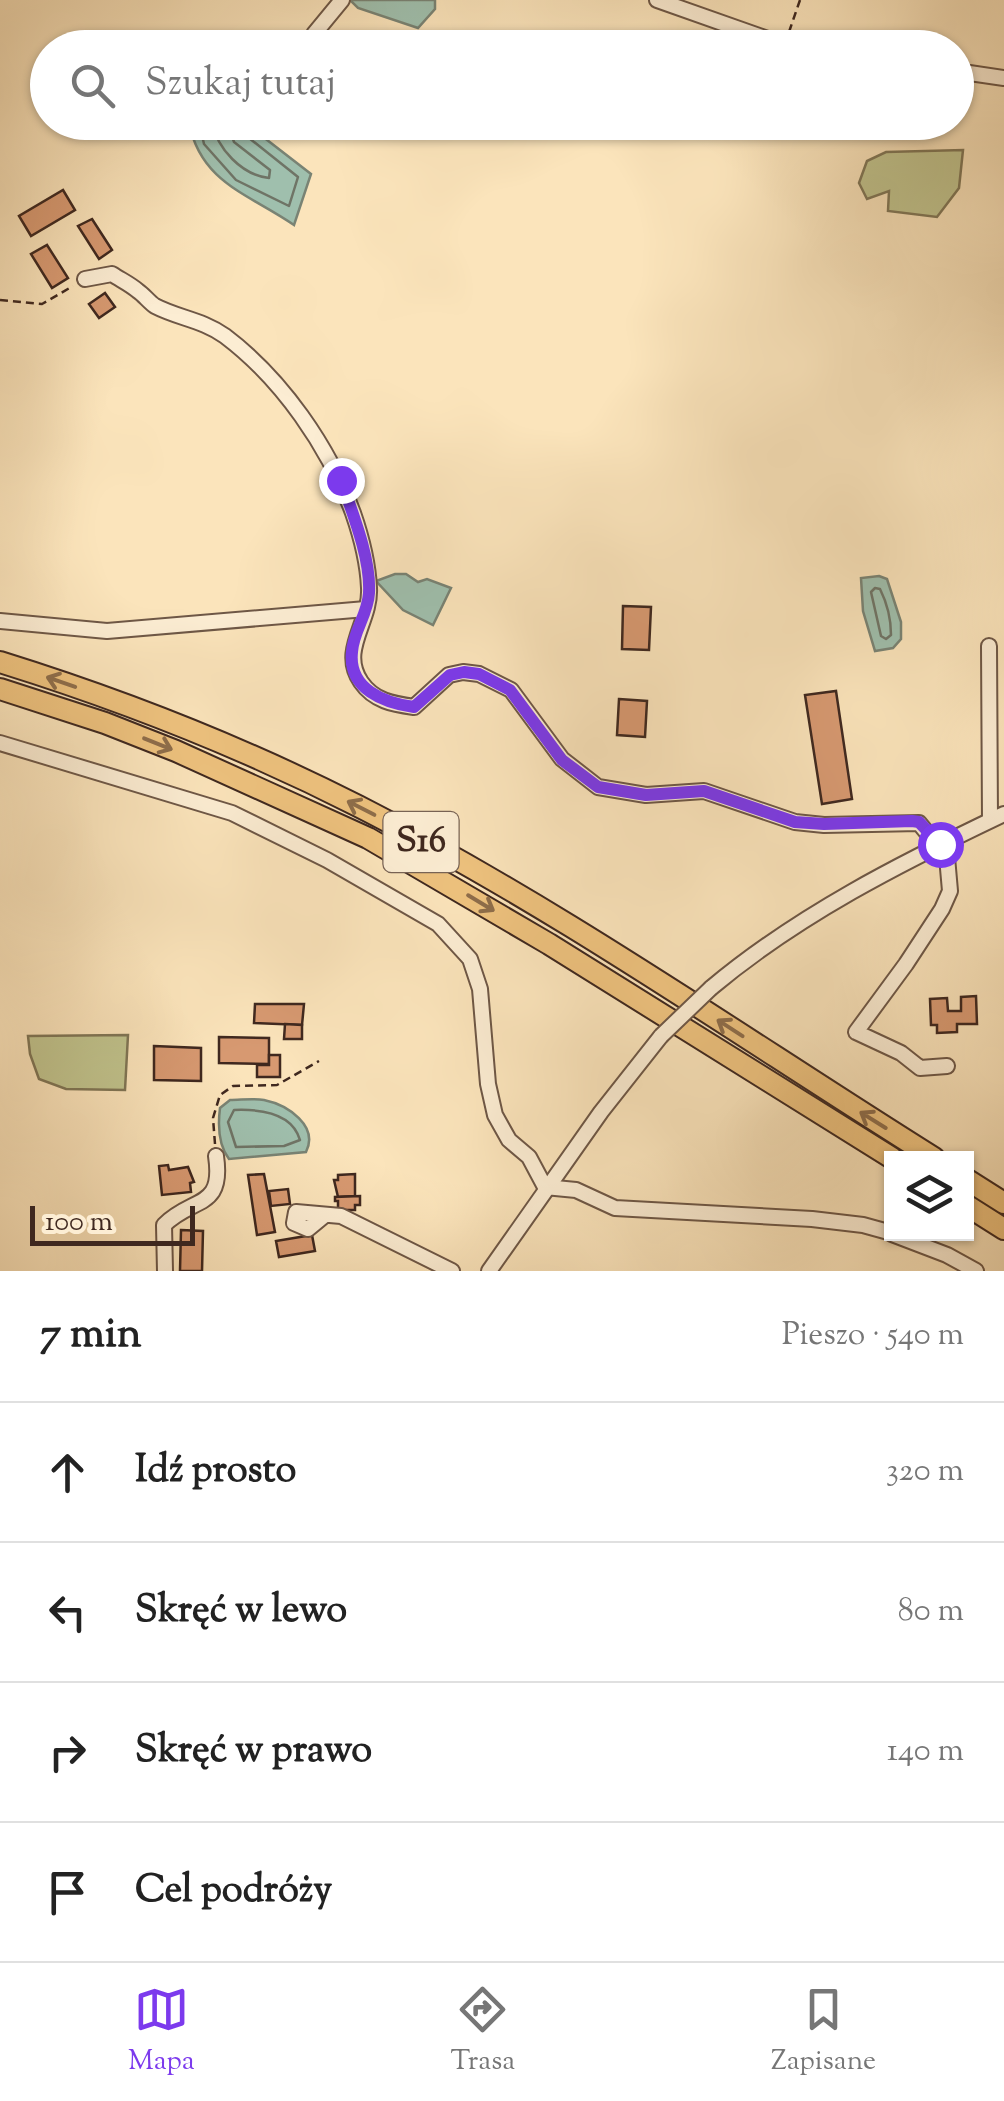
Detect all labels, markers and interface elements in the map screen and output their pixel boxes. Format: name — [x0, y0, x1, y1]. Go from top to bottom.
search box — [30, 30, 974, 140]
icon: search — [65, 58, 120, 113]
text: Szukaj tutaj — [145, 58, 336, 112]
route end — [319, 458, 365, 504]
one-way arrow — [46, 672, 78, 690]
one-way arrow — [142, 736, 173, 754]
one-way arrow — [346, 798, 376, 817]
road number: S16 — [384, 812, 458, 872]
route start — [918, 822, 964, 868]
one-way arrow — [466, 893, 495, 913]
one-way arrow — [717, 1018, 745, 1039]
one-way arrow — [859, 1110, 888, 1130]
map controls — [884, 1151, 974, 1241]
button: layers — [884, 1151, 974, 1241]
scale bar — [30, 1201, 195, 1246]
text: 100 m — [45, 1203, 113, 1243]
text: 7 min — [40, 1306, 141, 1366]
text: Pieszo · 540 m — [782, 1313, 964, 1359]
icon: ahead — [40, 1445, 95, 1500]
text: Idź prosto — [135, 1445, 296, 1499]
text: 320 m — [886, 1449, 964, 1495]
icon: left — [40, 1585, 95, 1640]
text: Skręć w lewo — [135, 1585, 347, 1639]
text: 80 m — [898, 1589, 964, 1635]
icon: right — [40, 1725, 95, 1780]
text: Skręć w prawo — [135, 1725, 372, 1779]
text: 140 m — [887, 1729, 964, 1775]
icon: arrive — [40, 1865, 95, 1920]
text: Cel podróży — [135, 1865, 332, 1919]
tab: Mapa — [128, 1982, 195, 2082]
tab: Trasa — [451, 1982, 515, 2082]
tab: Zapisane — [771, 1982, 876, 2082]

